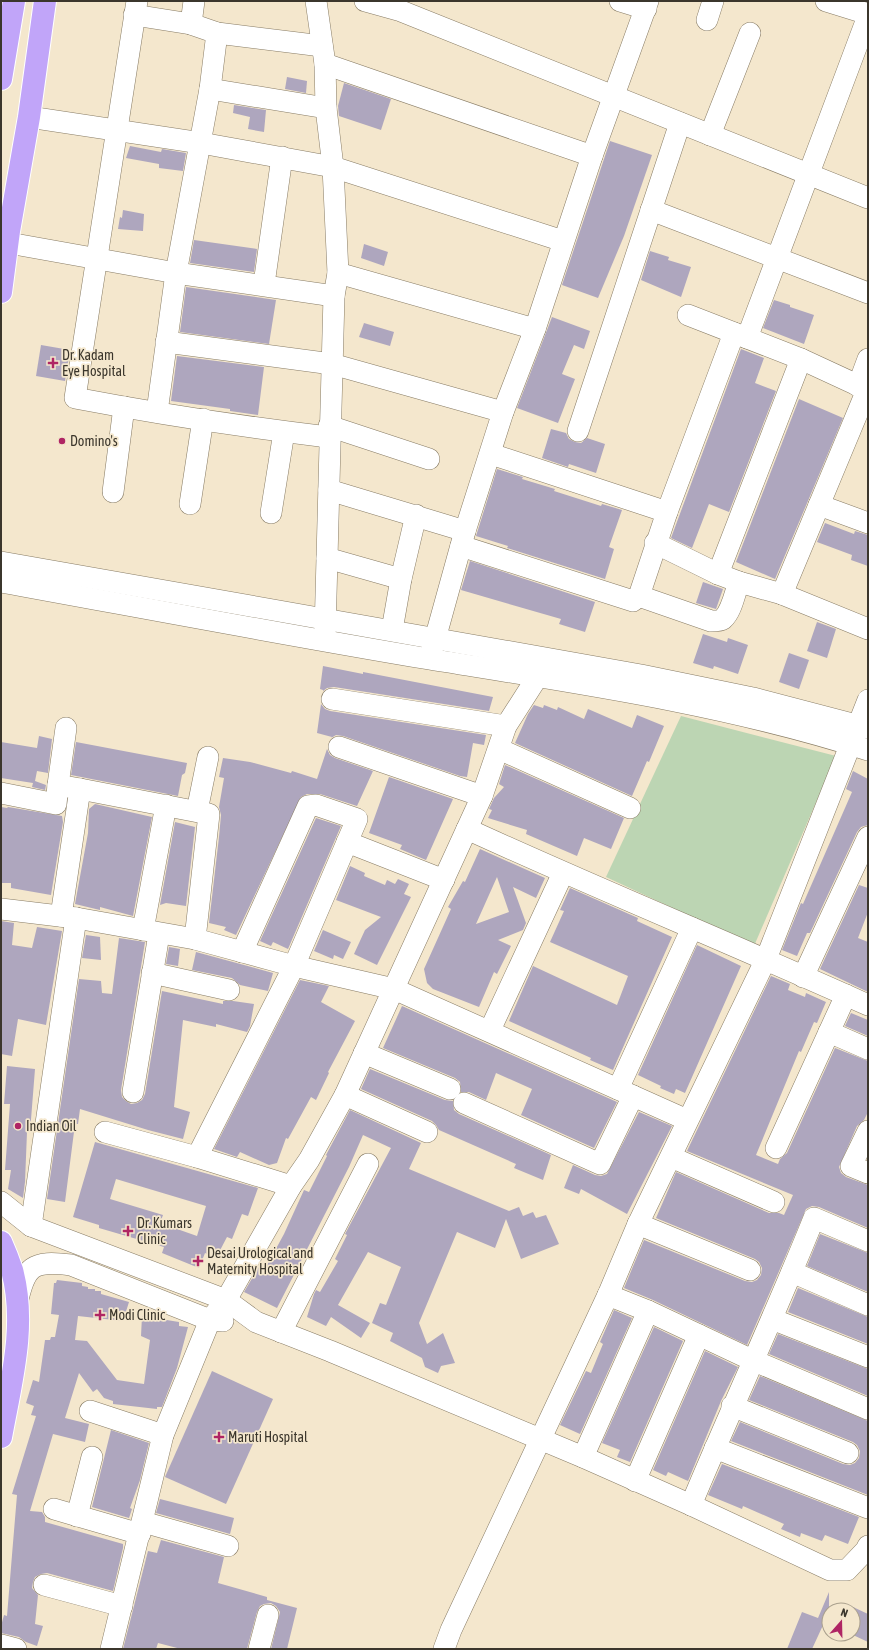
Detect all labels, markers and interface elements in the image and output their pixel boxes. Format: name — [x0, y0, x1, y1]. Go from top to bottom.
place label: Dr. Kadam Eye Hospital — [62, 347, 126, 379]
marker: Dr. Kadam Eye Hospital — [47, 357, 59, 369]
place label: Domino's — [70, 433, 118, 449]
marker: Domino's — [57, 436, 67, 446]
place label: Indian Oil — [26, 1118, 77, 1134]
marker: Indian Oil — [13, 1121, 23, 1131]
place label: Dr. Kumars Clinic — [137, 1215, 192, 1247]
marker: Dr. Kumars Clinic — [122, 1225, 134, 1237]
place label: Desai Urological and Maternity Hospital — [207, 1245, 313, 1277]
marker: Desai Urological and Maternity Hospital — [192, 1255, 204, 1267]
place label: Modi Clinic — [109, 1307, 166, 1323]
marker: Modi Clinic — [94, 1309, 106, 1321]
place label: Maruti Hospital — [228, 1429, 308, 1445]
marker: Maruti Hospital — [213, 1431, 225, 1443]
north arrow — [821, 1602, 861, 1642]
text: N — [839, 1606, 850, 1619]

